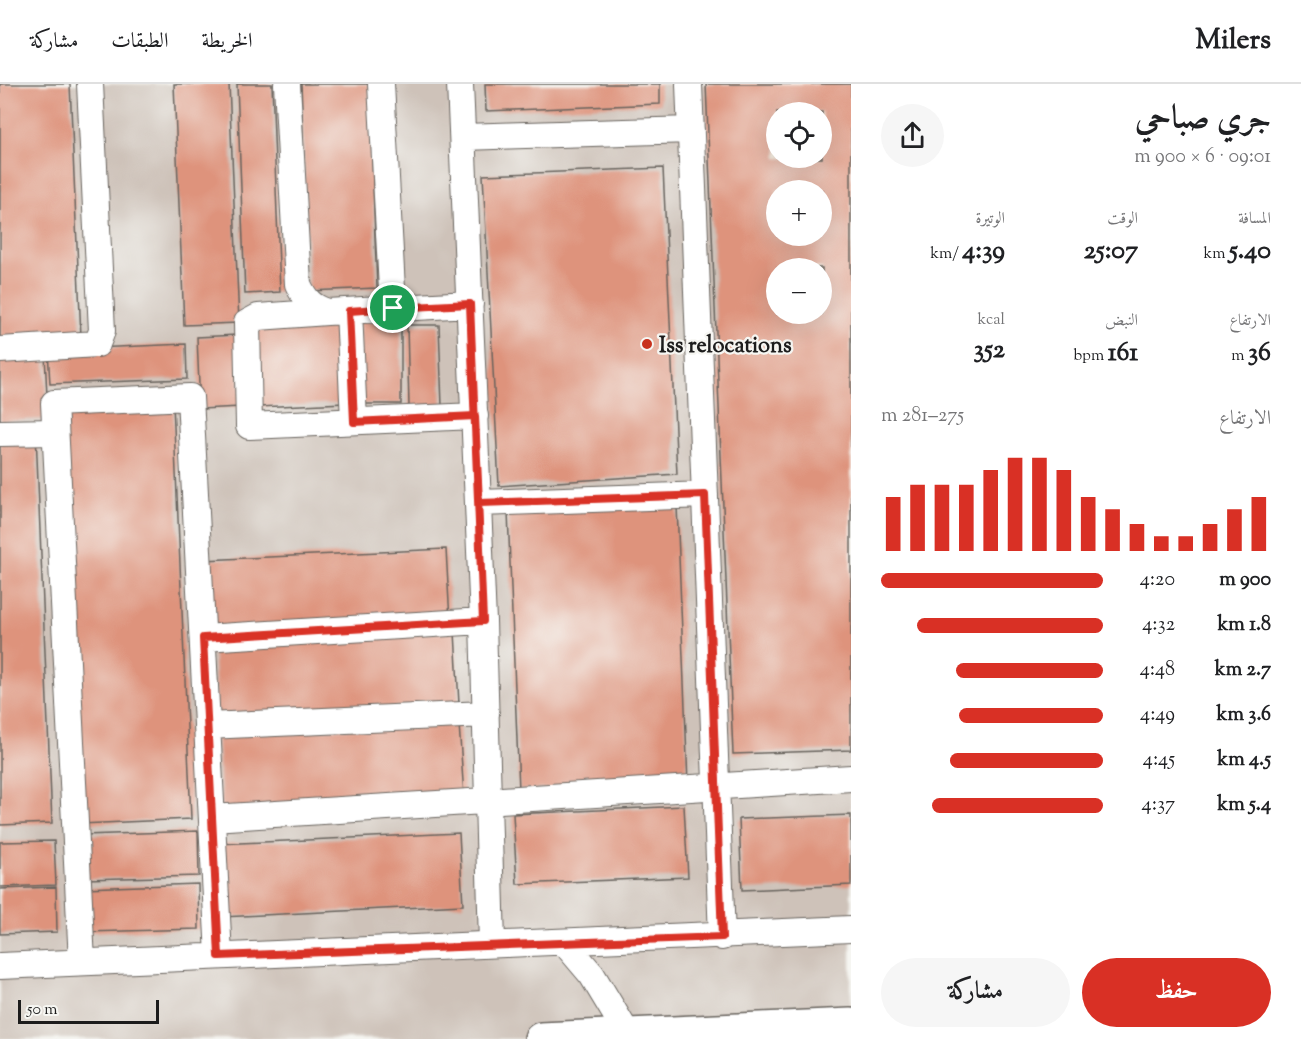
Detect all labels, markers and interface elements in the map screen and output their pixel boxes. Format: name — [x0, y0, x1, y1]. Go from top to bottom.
text: Milers — [1195, 21, 1271, 61]
text: مشاركة — [30, 27, 78, 57]
text: الطبقات — [111, 27, 168, 57]
text: الخريطة — [201, 27, 253, 57]
text: جري صباحي — [1135, 96, 1271, 144]
map controls — [766, 102, 832, 324]
button: locate — [766, 102, 832, 168]
button: share — [881, 104, 944, 167]
text: 09:01 · 6 × 900 m — [1134, 143, 1271, 172]
button: + — [766, 180, 832, 246]
text: الوتيرة — [975, 208, 1005, 231]
text: الوقت — [1107, 208, 1138, 231]
text: المسافة — [1238, 208, 1271, 231]
text: 4:39 — [962, 233, 1005, 270]
text: 25:07 — [1084, 233, 1138, 270]
text: 5.40 — [1229, 233, 1271, 270]
text: /km — [930, 243, 962, 266]
text: km — [1204, 243, 1229, 266]
button: − — [766, 258, 832, 324]
pin — [367, 282, 418, 333]
icon: arrive — [376, 291, 409, 324]
text: kcal — [978, 309, 1005, 332]
text: النبض — [1105, 310, 1138, 333]
text: الارتفاع — [1229, 310, 1271, 333]
place label: Iss relocations — [659, 331, 792, 363]
text: 352 — [973, 332, 1005, 369]
text: 161 — [1108, 335, 1138, 372]
text: 36 — [1248, 335, 1271, 372]
marker: Iss relocations — [640, 337, 654, 351]
text: bpm — [1074, 345, 1108, 368]
text: m — [1231, 345, 1248, 368]
text: 275–281 m — [881, 402, 964, 431]
text: الارتفاع — [1219, 405, 1271, 434]
text: 4:20 — [1140, 566, 1175, 595]
text: 900 m — [1219, 566, 1271, 595]
text: 4:32 — [1142, 611, 1175, 640]
text: 1.8 km — [1217, 611, 1271, 640]
text: 4:48 — [1140, 656, 1175, 685]
text: 2.7 km — [1215, 656, 1271, 685]
text: 4:49 — [1140, 701, 1175, 730]
text: 3.6 km — [1217, 701, 1271, 730]
text: 4:45 — [1143, 746, 1175, 775]
text: 4.5 km — [1217, 746, 1271, 775]
text: 4:37 — [1142, 791, 1175, 820]
text: 5.4 km — [1217, 791, 1271, 820]
button: مشاركة — [881, 958, 1070, 1027]
button: حفظ — [1082, 958, 1271, 1027]
scale bar — [18, 997, 159, 1024]
text: 50 m — [27, 999, 58, 1022]

